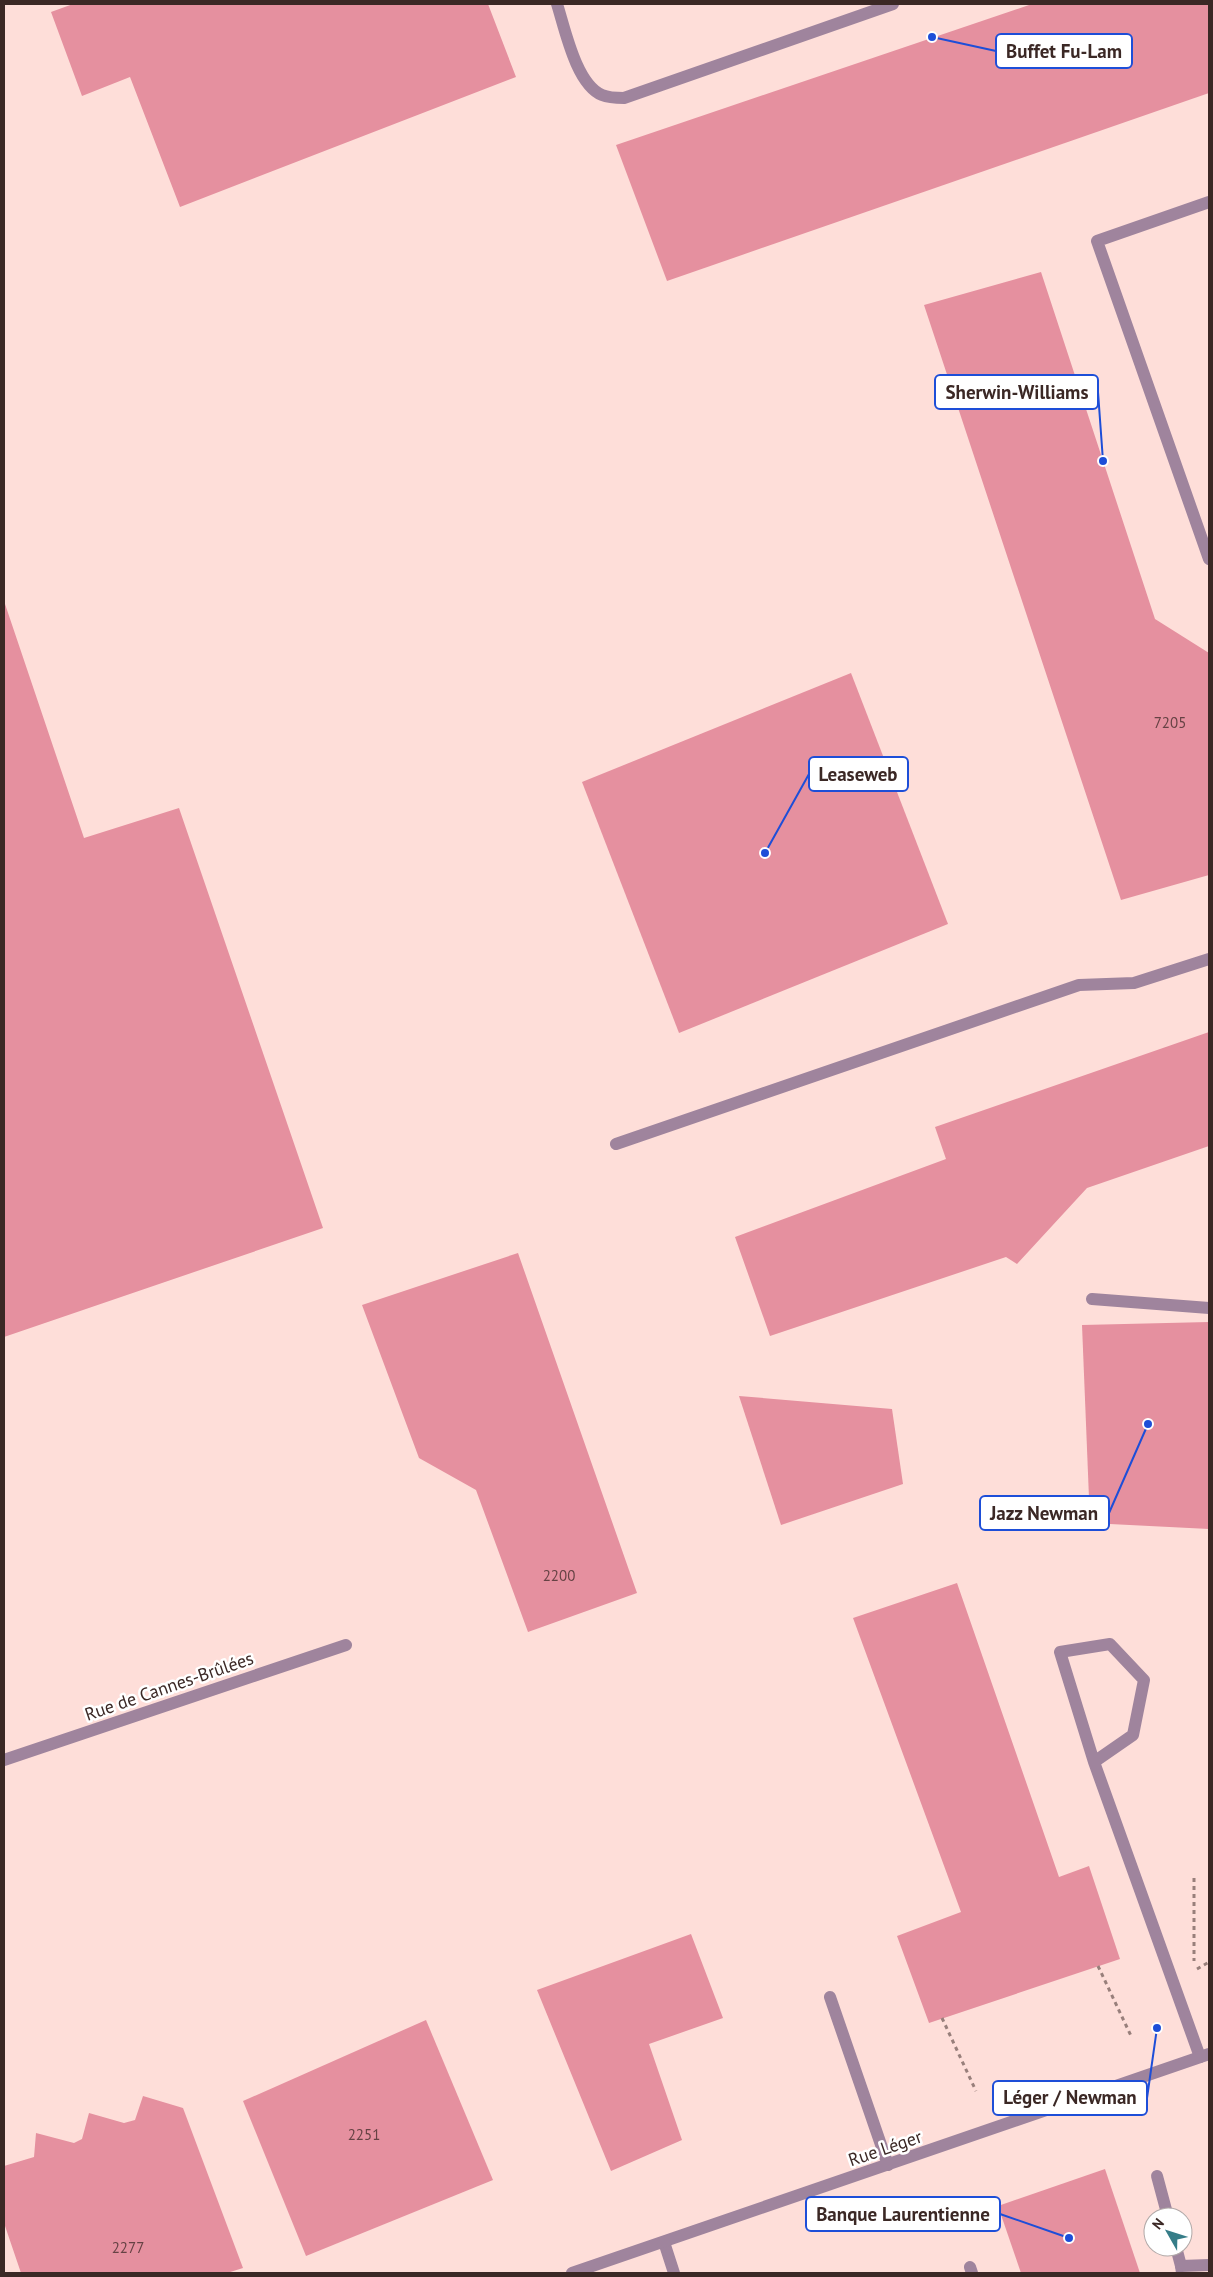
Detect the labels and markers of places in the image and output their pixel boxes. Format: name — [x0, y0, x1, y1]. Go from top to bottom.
callout: Buffet Fu-Lam — [996, 34, 1132, 68]
callout: Sherwin-Williams — [935, 375, 1098, 409]
callout: Leaseweb — [809, 757, 908, 791]
callout: Jazz Newman — [980, 1496, 1109, 1530]
callout: Léger / Newman — [993, 2081, 1147, 2115]
callout: Banque Laurentienne — [806, 2197, 1000, 2231]

